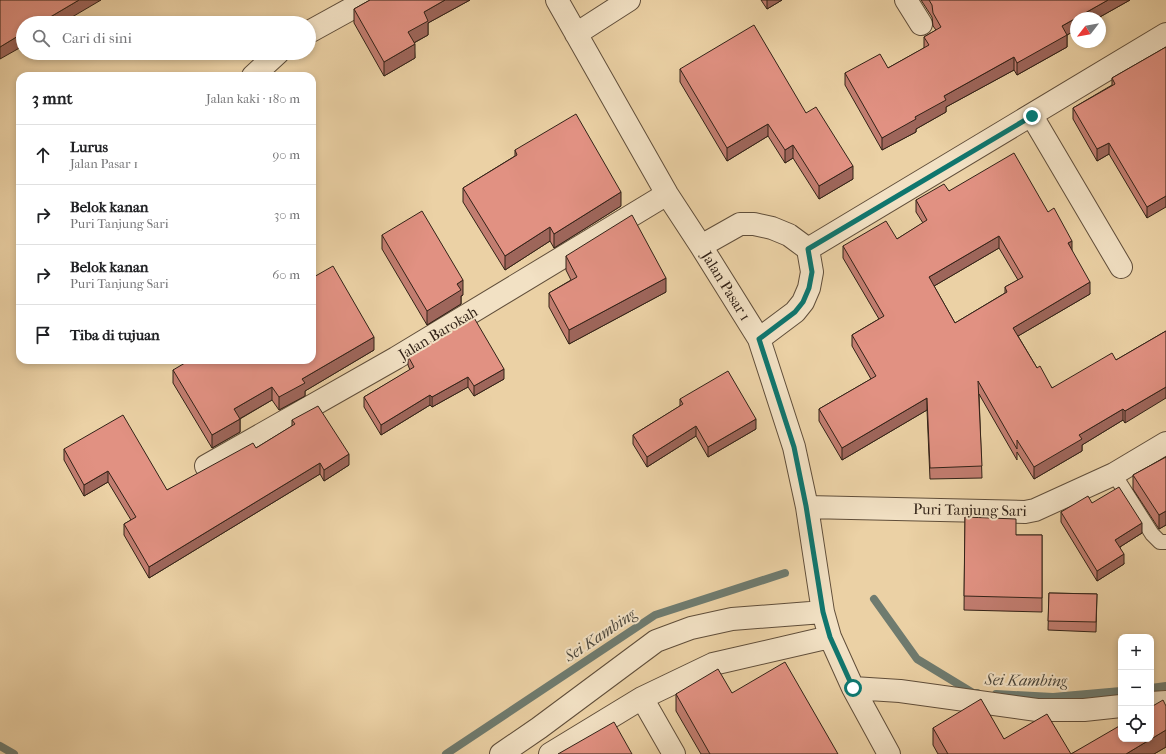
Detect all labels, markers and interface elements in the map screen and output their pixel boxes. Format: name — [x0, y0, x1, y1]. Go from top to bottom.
north arrow — [1070, 12, 1106, 48]
search box — [16, 16, 316, 60]
icon: search — [30, 27, 52, 49]
text: Cari di sini — [62, 29, 132, 47]
text: 3 mnt — [32, 88, 73, 108]
text: Jalan kaki · 180 m — [206, 91, 300, 106]
route end — [1023, 107, 1041, 125]
text: Lurus — [70, 138, 108, 156]
icon: ahead — [32, 144, 54, 166]
text: 90 m — [272, 147, 300, 162]
text: Jalan Pasar 1 — [70, 156, 138, 171]
text: Belok kanan — [70, 198, 149, 216]
icon: right — [32, 204, 54, 226]
text: 30 m — [274, 207, 300, 222]
text: Puri Tanjung Sari — [70, 216, 169, 231]
street label: Jalan Pasar 1 — [697, 247, 754, 324]
text: Belok kanan — [70, 258, 149, 276]
icon: right — [32, 264, 54, 286]
text: 60 m — [272, 267, 300, 282]
text: Puri Tanjung Sari — [70, 276, 169, 291]
street label: Jalan Barokah — [394, 302, 481, 364]
icon: arrive — [32, 324, 54, 346]
text: Tiba di tujuan — [70, 326, 160, 344]
street label: Puri Tanjung Sari — [913, 500, 1028, 520]
water label: Sei Kambing — [560, 604, 640, 666]
map controls — [1118, 634, 1154, 742]
button: + — [1118, 634, 1154, 670]
water label: Sei Kambing — [984, 670, 1068, 690]
button: − — [1118, 670, 1154, 706]
route start — [844, 679, 862, 697]
button: locate — [1118, 706, 1154, 742]

